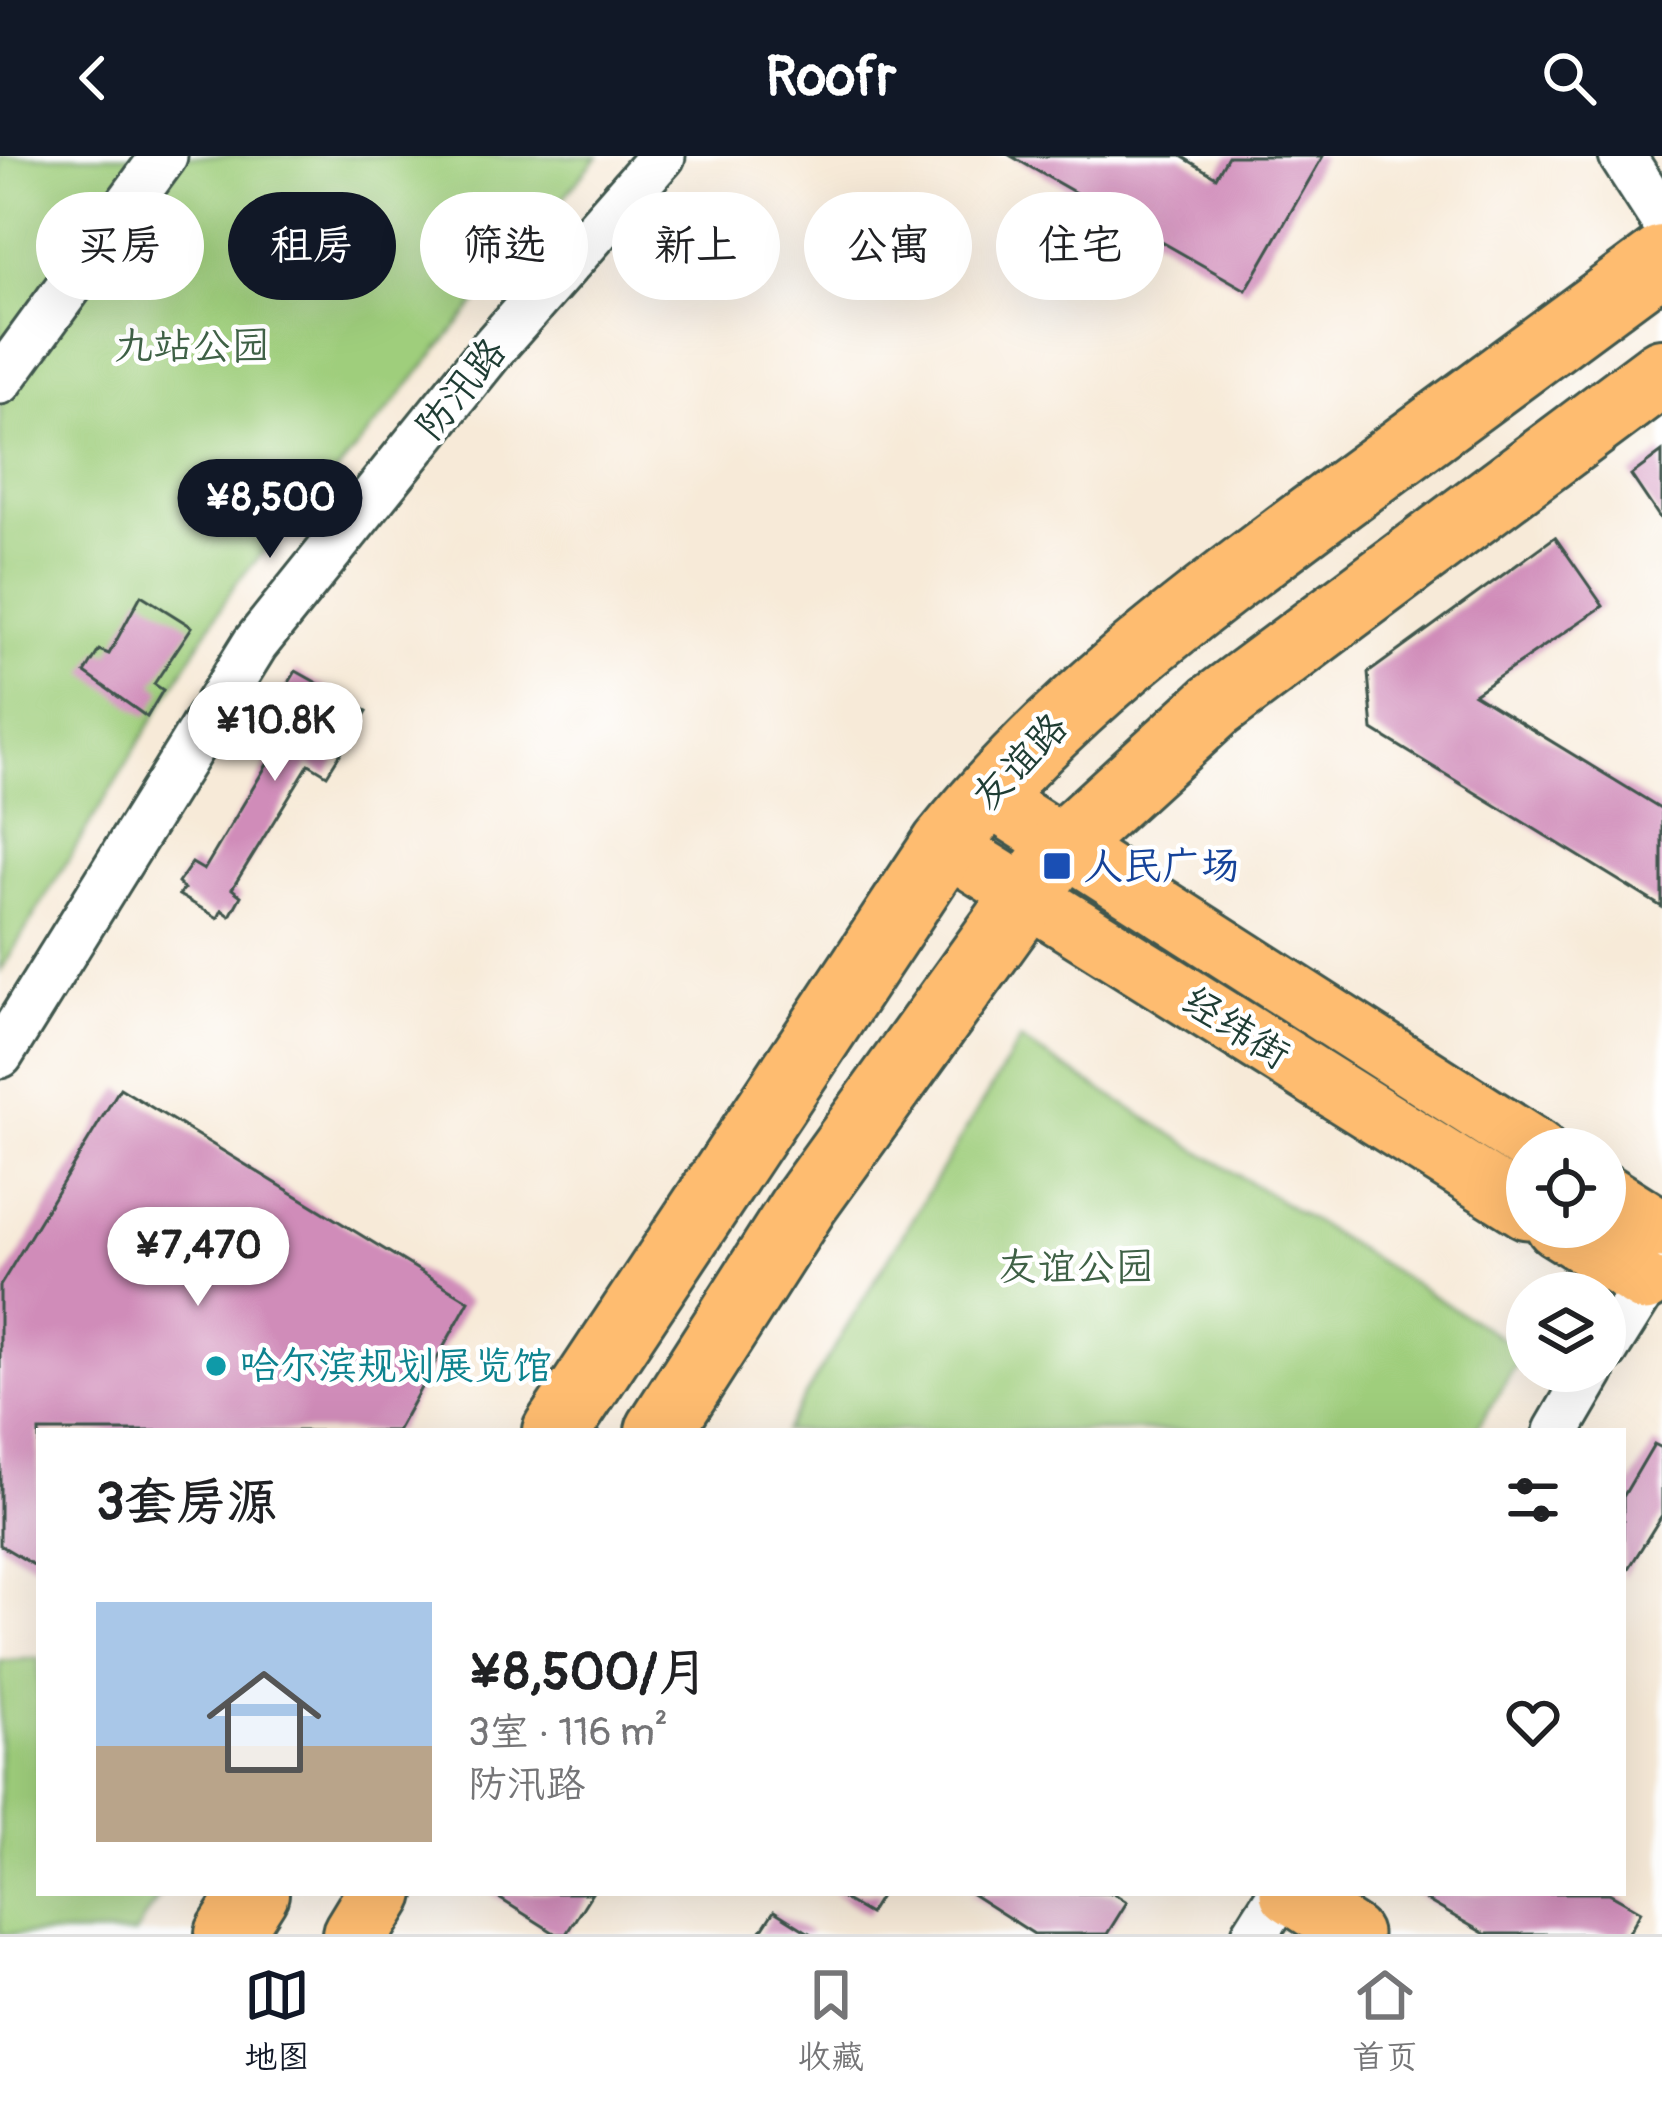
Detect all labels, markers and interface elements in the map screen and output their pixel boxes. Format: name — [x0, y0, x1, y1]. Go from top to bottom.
text: Roofr — [766, 44, 896, 112]
icon: back — [60, 45, 126, 111]
icon: search — [1536, 45, 1602, 111]
chip: 买房 — [36, 192, 204, 300]
chip: 租房 — [228, 192, 396, 300]
chip: 筛选 — [420, 192, 588, 300]
chip: 新上 — [612, 192, 780, 300]
chip: 公寓 — [804, 192, 972, 300]
chip: 住宅 — [996, 192, 1164, 300]
park label: 九站公园 — [114, 322, 270, 371]
street label: 防汛路 — [405, 328, 517, 450]
pin: ¥8,500 — [172, 459, 368, 561]
text: ¥8,500 — [204, 473, 336, 522]
pin: ¥10.8K — [177, 682, 373, 784]
text: ¥10.8K — [215, 696, 335, 745]
street label: 友谊路 — [962, 703, 1078, 821]
place label: 人民广场 — [1084, 842, 1240, 891]
marker: 人民广场 — [1041, 850, 1073, 882]
street label: 经纬街 — [1173, 976, 1299, 1080]
map controls — [1506, 1128, 1626, 1392]
button: locate — [1506, 1128, 1626, 1248]
pin: ¥7,470 — [100, 1207, 296, 1309]
text: ¥7,470 — [134, 1221, 262, 1270]
park label: 友谊公园 — [998, 1243, 1154, 1292]
button: layers — [1506, 1272, 1626, 1392]
place label: 哈尔滨规划展览馆 — [240, 1342, 552, 1391]
marker: 哈尔滨规划展览馆 — [203, 1353, 229, 1379]
icon: filters — [1500, 1467, 1566, 1533]
text: 3套房源 — [96, 1471, 277, 1535]
text: ¥8,500/月 — [468, 1641, 709, 1705]
icon: home — [192, 1650, 336, 1794]
icon: heart — [1500, 1689, 1566, 1755]
text: 3室 · 116 m² — [468, 1708, 668, 1757]
text: 防汛路 — [468, 1760, 585, 1809]
tab: 地图 — [244, 1962, 310, 2078]
tab: 收藏 — [798, 1962, 864, 2078]
tab: 首页 — [1352, 1962, 1418, 2078]

